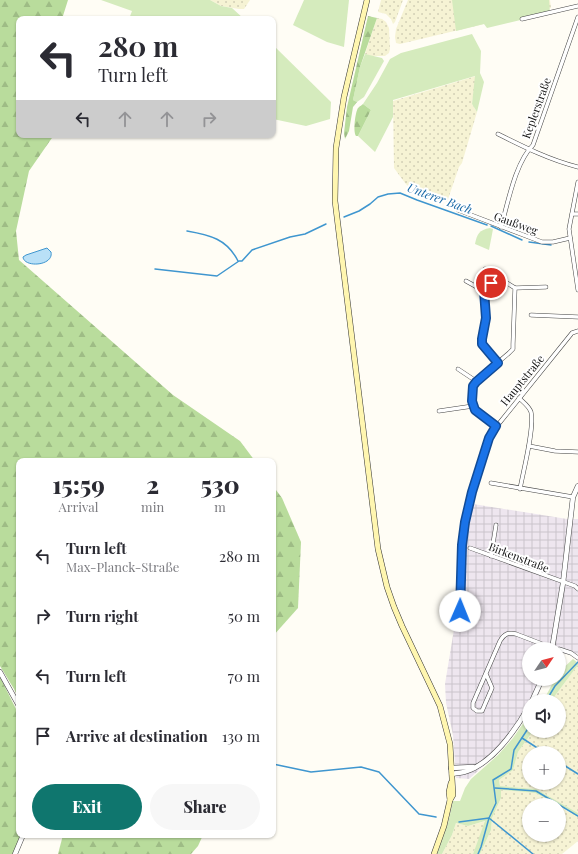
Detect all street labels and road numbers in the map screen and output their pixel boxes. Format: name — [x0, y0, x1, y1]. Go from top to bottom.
street label: Keplerstraße — [518, 75, 554, 141]
street label: Gaußweg — [492, 208, 540, 238]
street label: Hauptstraße — [497, 351, 547, 409]
street label: Birkenstraße — [487, 539, 552, 576]

